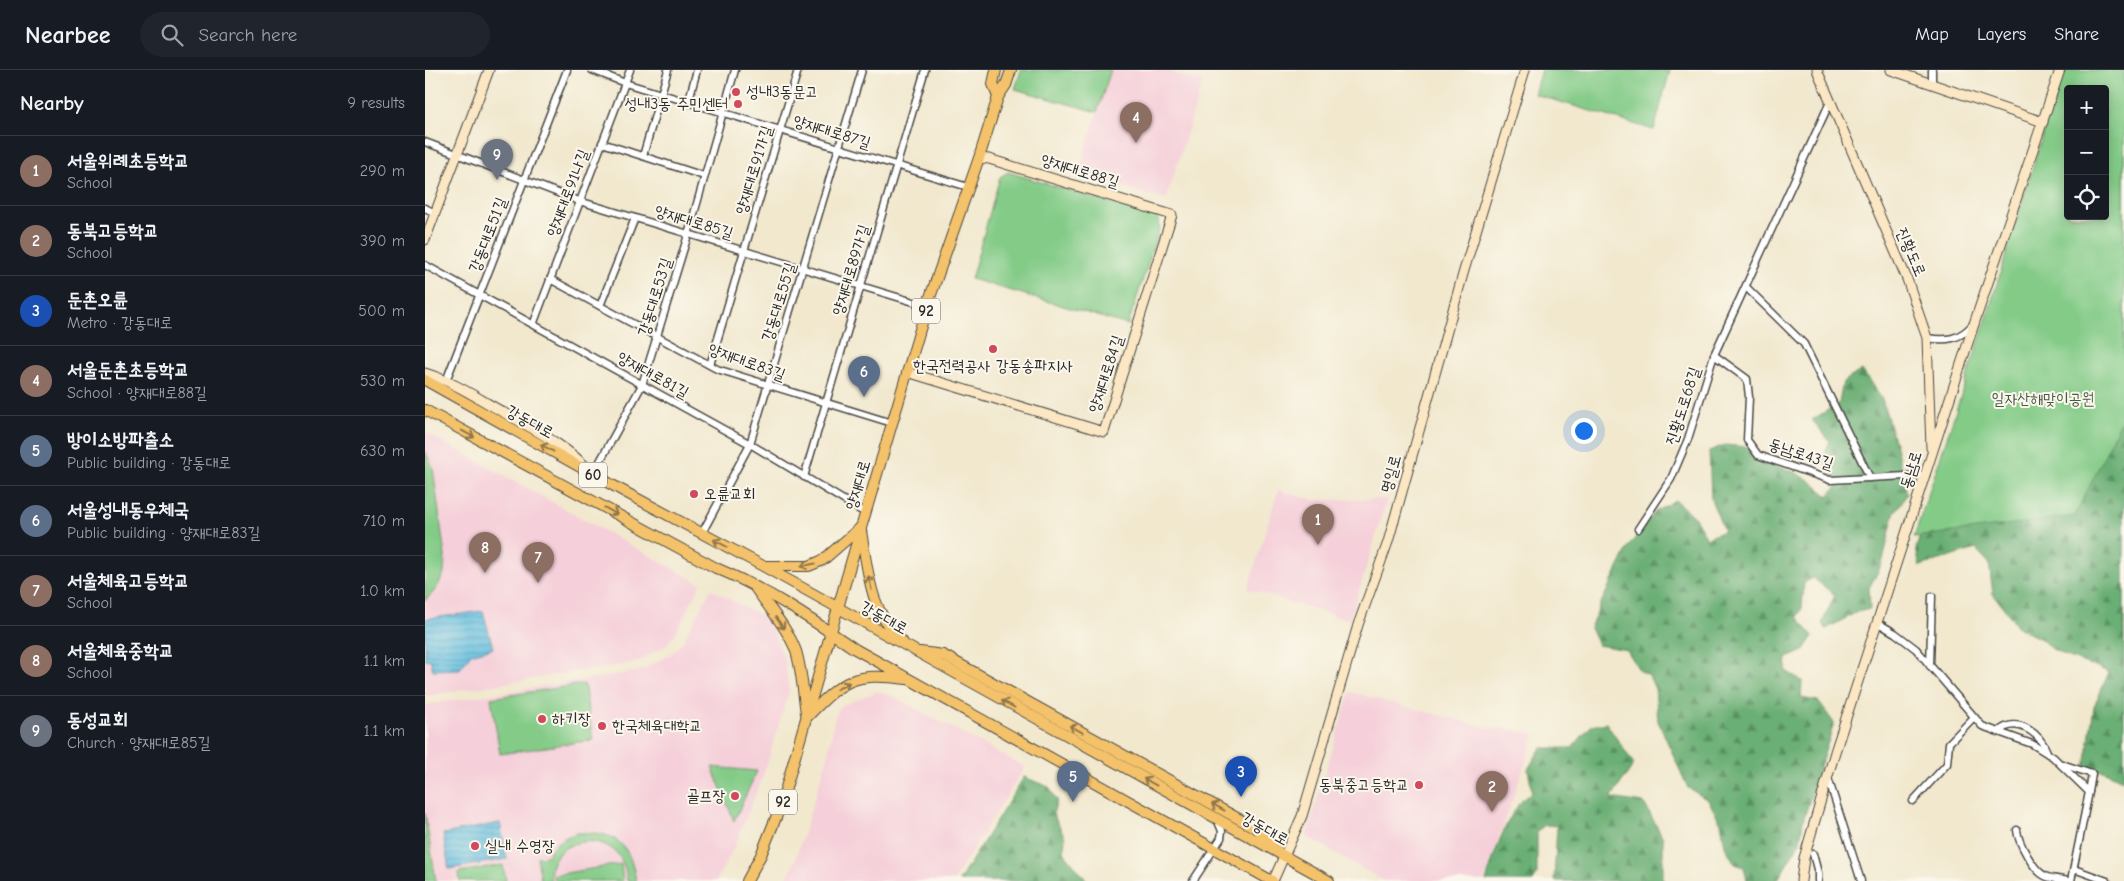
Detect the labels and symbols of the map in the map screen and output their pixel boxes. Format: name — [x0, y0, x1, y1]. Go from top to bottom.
place label: 성내3동문고 — [746, 83, 818, 101]
marker: 성내3동문고 — [730, 86, 742, 98]
place label: 성내3동 주민센터 — [624, 95, 728, 113]
marker: 성내3동 주민센터 — [732, 98, 744, 110]
pin: 4 — [1120, 102, 1152, 143]
street label: 양재대로87길 — [791, 112, 873, 152]
street label: 양재대로91가길 — [732, 123, 776, 217]
pin: 9 — [481, 139, 513, 180]
street label: 양재대로91나길 — [543, 147, 593, 239]
street label: 양재대로88길 — [1039, 151, 1121, 191]
street label: 강동대로51길 — [465, 195, 511, 275]
street label: 양재대로85길 — [652, 202, 736, 243]
street label: 양재대로89가길 — [829, 222, 873, 318]
street label: 진황도로 — [1893, 225, 1929, 279]
street label: 강동대로53길 — [635, 255, 676, 338]
street label: 강동대로55길 — [758, 260, 800, 344]
road number: 92 — [912, 298, 940, 324]
street label: 양재대로84길 — [1085, 333, 1127, 415]
street label: 양재대로83길 — [706, 340, 788, 384]
marker: 한국전력공사 강동송파지사 — [987, 343, 999, 355]
street label: 양재대로81길 — [614, 348, 692, 402]
pin: 6 — [848, 356, 880, 397]
place label: 한국전력공사 강동송파지사 — [913, 357, 1073, 375]
street label: 진황도로68길 — [1662, 364, 1704, 447]
park label: 일자산해맞이공원 — [1992, 390, 2095, 408]
street label: 강동대로 — [503, 402, 557, 442]
your location — [1571, 418, 1597, 444]
one-way arrow — [460, 430, 475, 439]
street label: 동남로43길 — [1766, 435, 1836, 473]
one-way arrow — [540, 443, 555, 453]
street label: 동남로 — [1897, 449, 1925, 491]
street label: 명일로 — [1377, 453, 1405, 495]
street label: 양재대로 — [842, 458, 874, 512]
road number: 60 — [579, 462, 607, 488]
place label: 오륜교회 — [704, 485, 756, 503]
marker: 오륜교회 — [688, 488, 700, 500]
pin: 1 — [1302, 504, 1334, 545]
one-way arrow — [603, 506, 618, 516]
pin: 8 — [469, 532, 501, 573]
one-way arrow — [713, 538, 728, 547]
pin: 7 — [522, 542, 554, 583]
one-way arrow — [800, 561, 816, 570]
one-way arrow — [865, 575, 874, 591]
street label: 강동대로 — [857, 598, 911, 638]
one-way arrow — [775, 616, 785, 630]
one-way arrow — [835, 680, 849, 690]
one-way arrow — [1001, 698, 1016, 708]
place label: 하키장 — [552, 710, 591, 728]
marker: 하키장 — [536, 713, 548, 725]
place label: 한국체육대학교 — [612, 717, 702, 735]
marker: 한국체육대학교 — [596, 720, 608, 732]
one-way arrow — [1069, 724, 1084, 734]
pin: 3 — [1225, 756, 1257, 797]
pin: 5 — [1057, 761, 1089, 802]
pin: 2 — [1476, 771, 1508, 812]
place label: 동북중고등학교 — [1319, 776, 1409, 794]
one-way arrow — [1143, 777, 1158, 787]
marker: 동북중고등학교 — [1413, 779, 1425, 791]
place label: 골프장 — [686, 787, 725, 805]
marker: 골프장 — [729, 790, 741, 802]
road number: 92 — [769, 790, 797, 814]
one-way arrow — [1212, 802, 1226, 812]
street label: 강동대로 — [1238, 809, 1292, 849]
place label: 실내 수영장 — [485, 837, 555, 855]
marker: 실내 수영장 — [469, 840, 481, 852]

